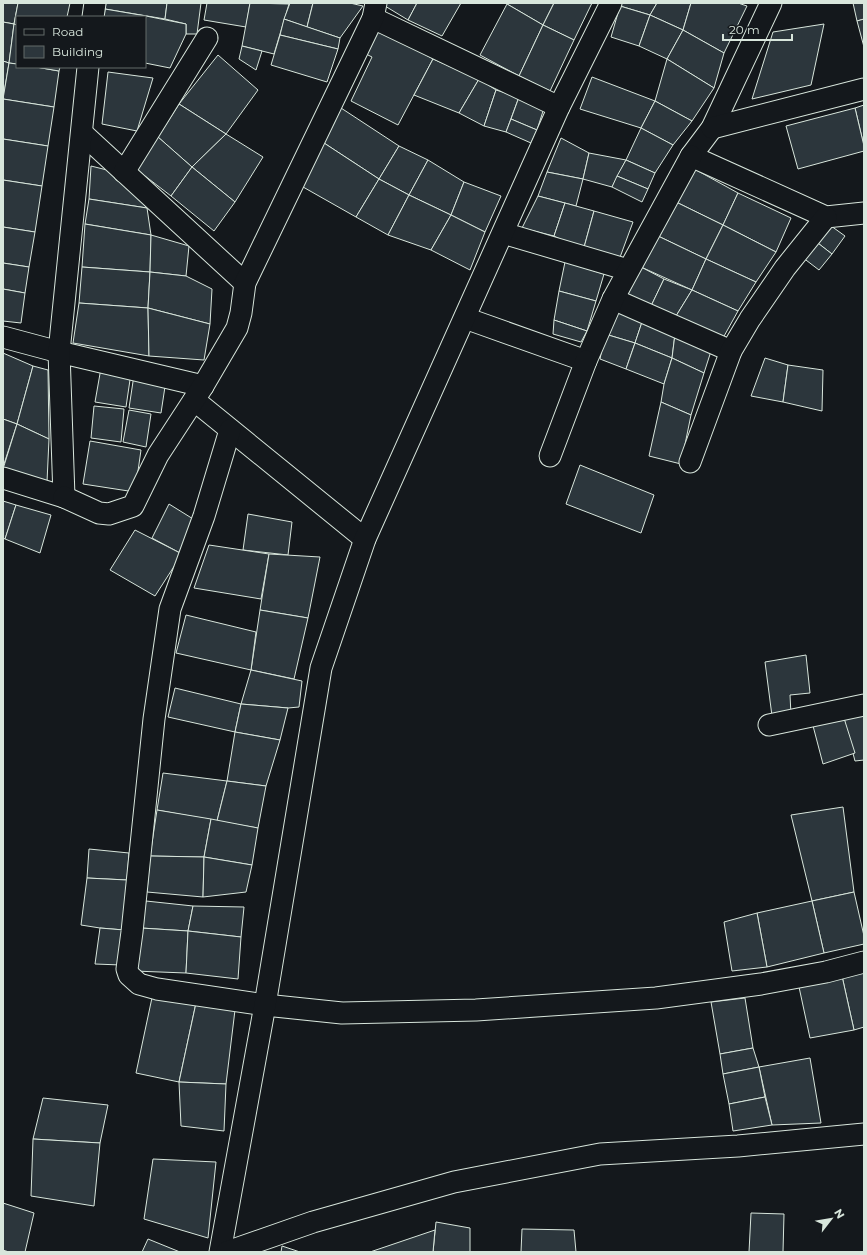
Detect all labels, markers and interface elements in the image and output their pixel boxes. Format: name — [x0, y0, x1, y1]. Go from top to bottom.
legend — [16, 16, 146, 68]
scale bar — [723, 16, 792, 42]
text: 20 m — [729, 22, 760, 37]
text: Road — [52, 24, 83, 39]
text: Building — [52, 44, 103, 59]
north arrow — [811, 1199, 851, 1239]
text: N — [831, 1206, 848, 1221]

